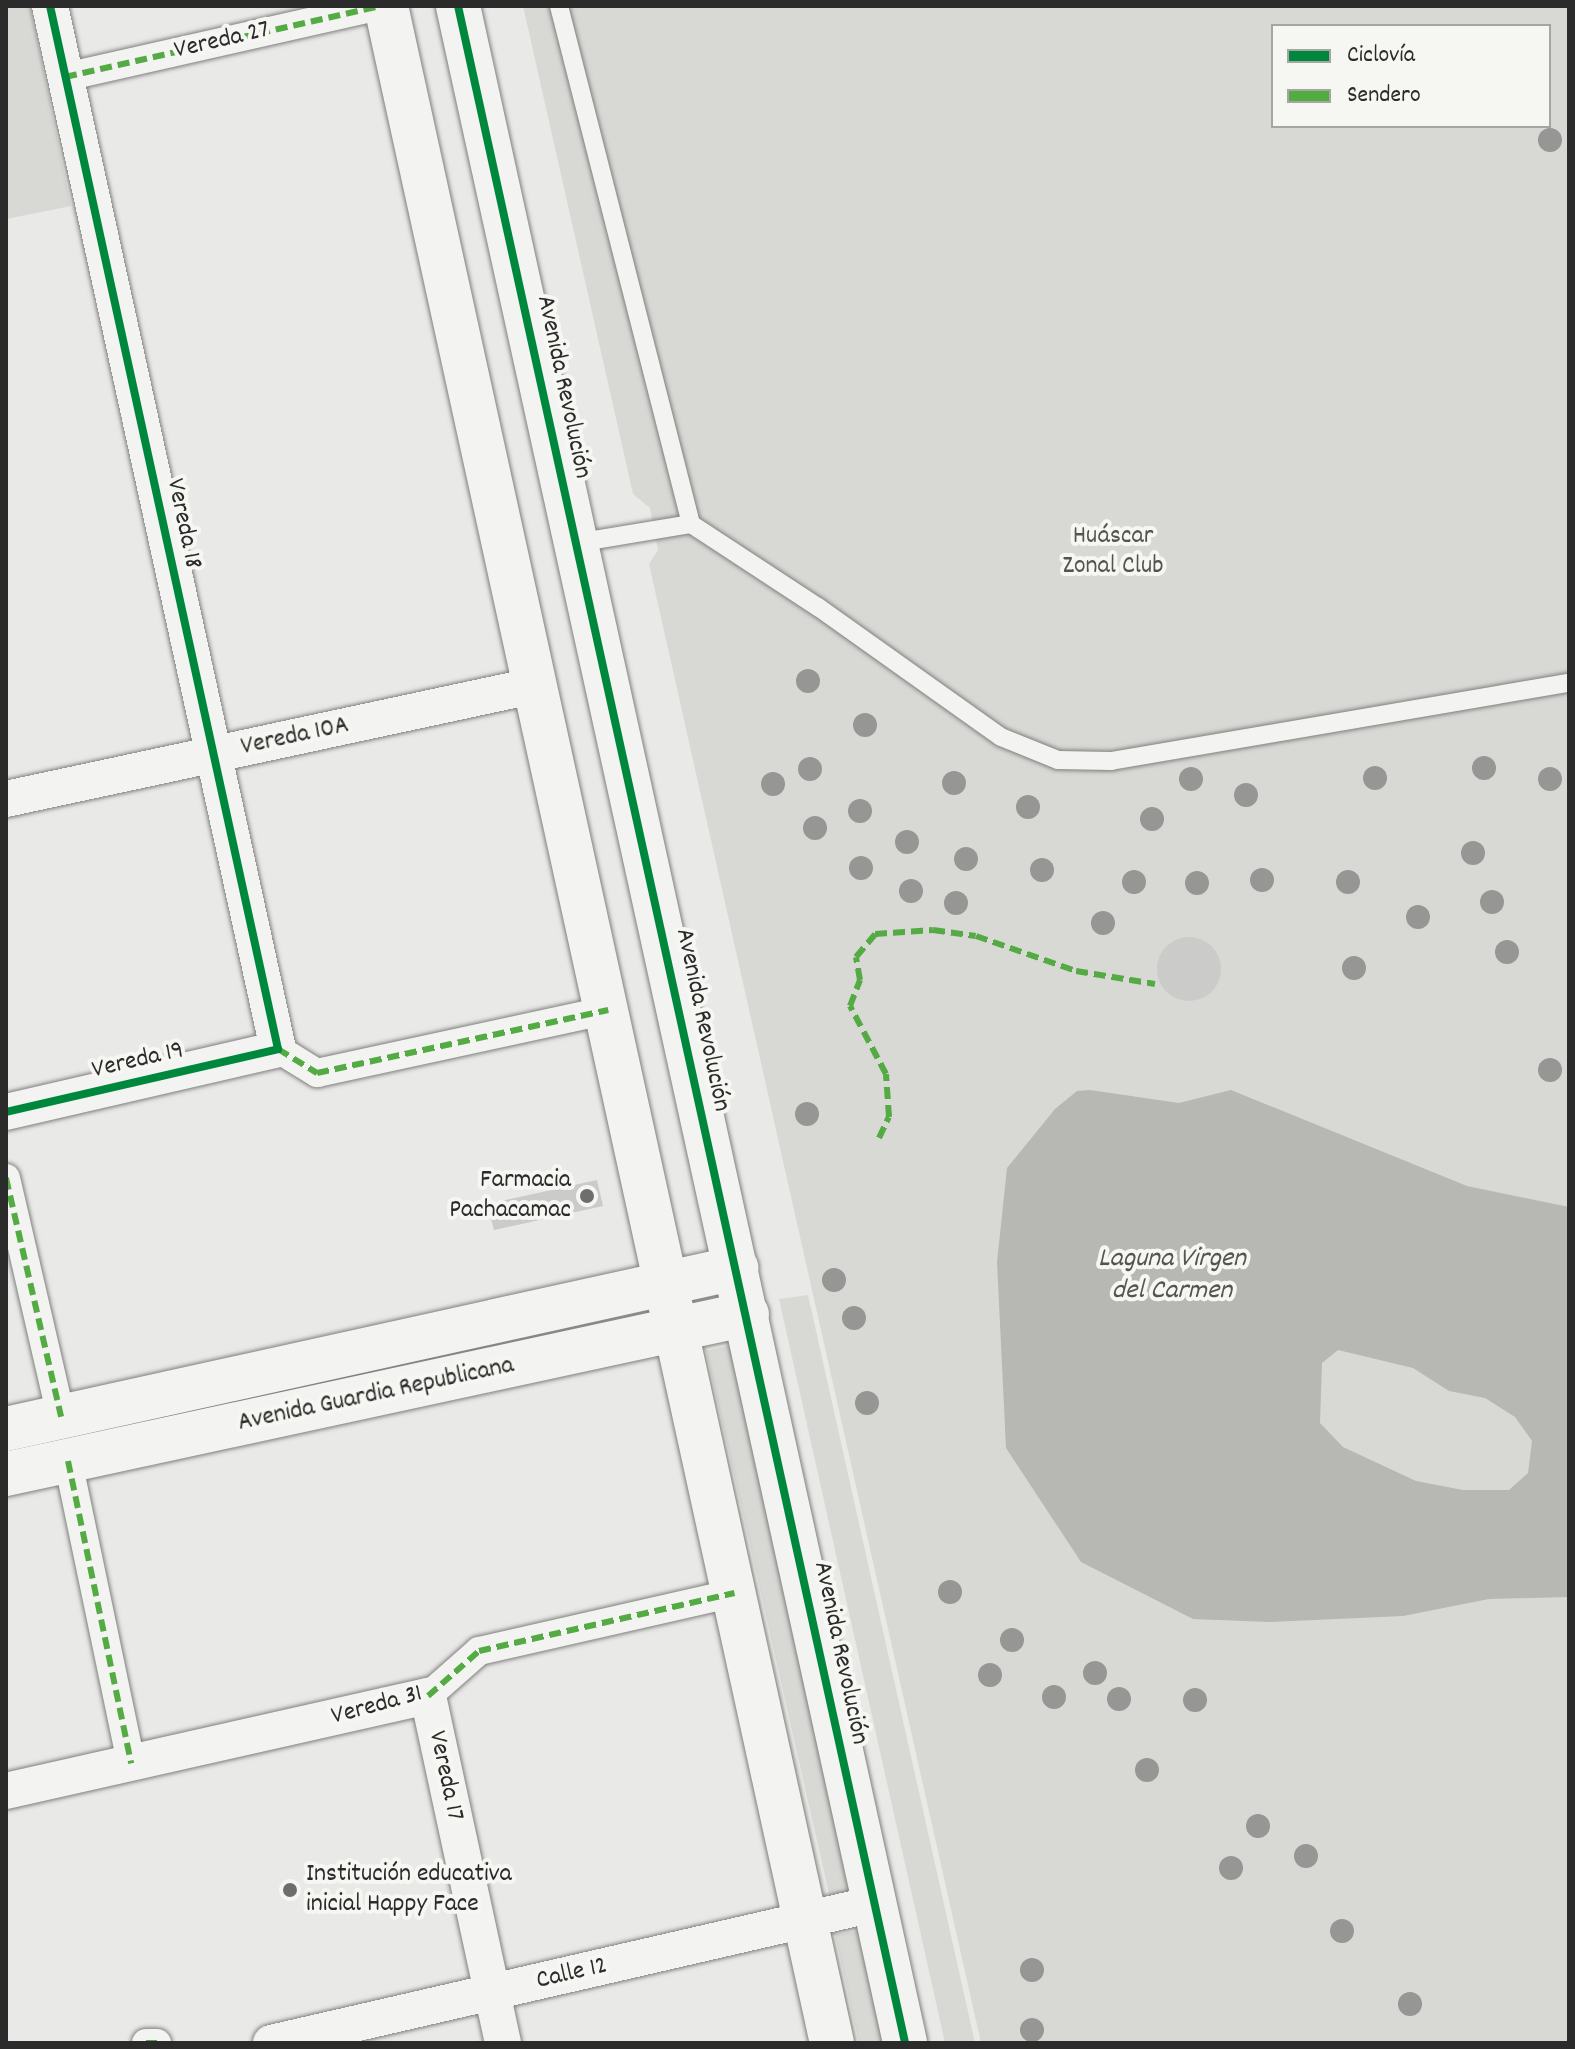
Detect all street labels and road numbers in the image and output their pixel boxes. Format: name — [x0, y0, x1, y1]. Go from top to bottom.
street label: Vereda 27 — [171, 15, 273, 67]
street label: Avenida Revolución — [528, 293, 598, 481]
street label: Vereda 18 — [158, 476, 208, 572]
street label: Vereda 10A — [238, 710, 352, 764]
street label: Avenida Revolución — [667, 926, 737, 1114]
street label: Vereda 19 — [89, 1035, 187, 1087]
street label: Avenida Guardia Republicana — [235, 1351, 517, 1439]
street label: Avenida Revolución — [805, 1559, 875, 1747]
street label: Vereda 31 — [328, 1679, 426, 1733]
street label: Vereda 17 — [420, 1728, 470, 1824]
street label: Calle 12 — [533, 1951, 611, 1997]

